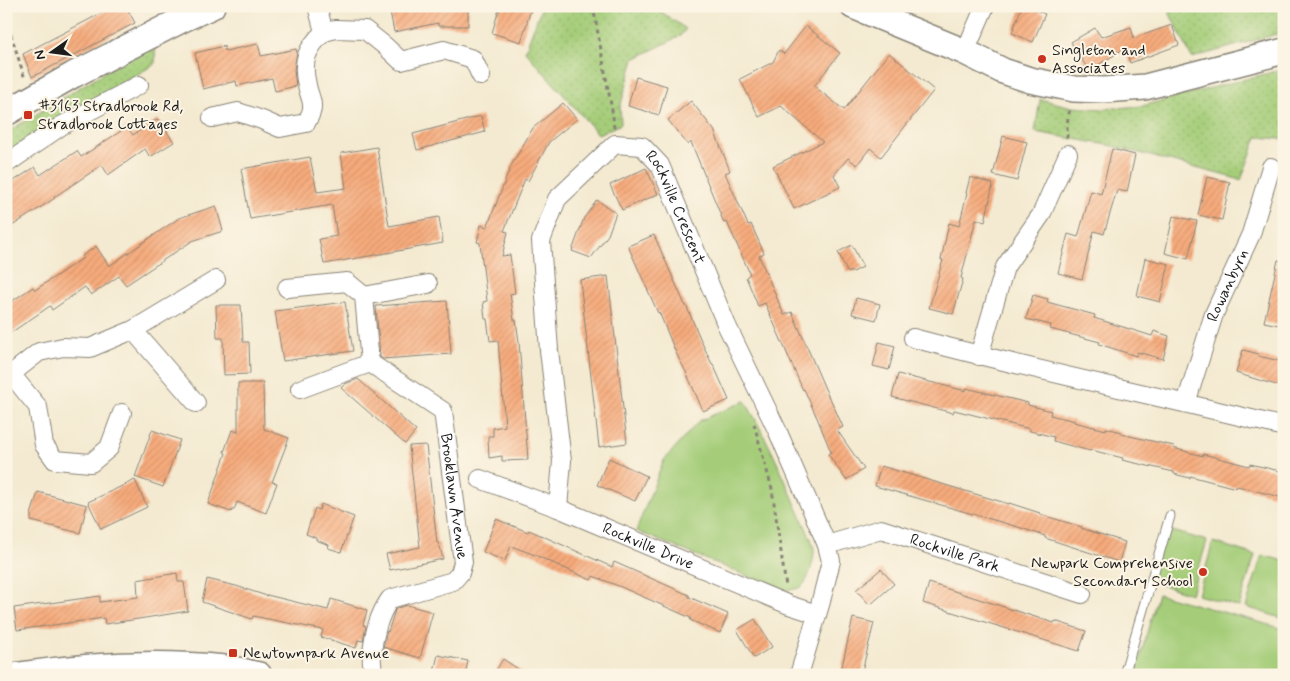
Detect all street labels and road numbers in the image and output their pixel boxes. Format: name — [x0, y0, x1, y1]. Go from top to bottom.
street label: Rockville Crescent — [641, 146, 711, 267]
street label: Rowanbyrn — [1202, 245, 1253, 324]
street label: Brooklawn Avenue — [436, 432, 473, 561]
street label: Rockville Drive — [599, 517, 697, 574]
street label: Rockville Park — [907, 529, 1003, 577]

